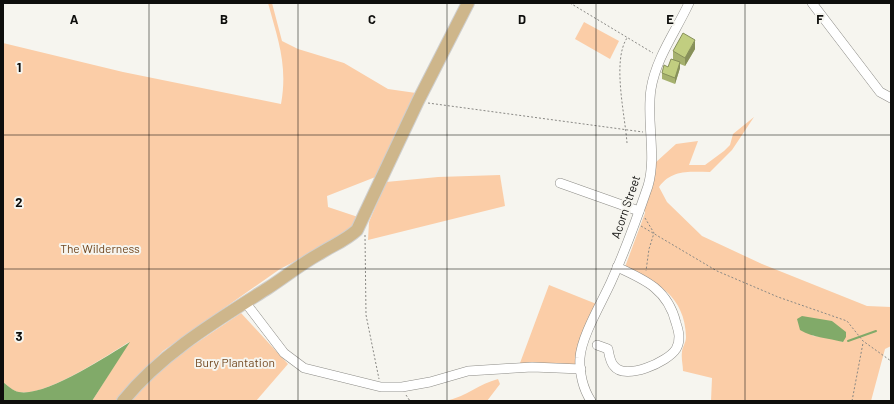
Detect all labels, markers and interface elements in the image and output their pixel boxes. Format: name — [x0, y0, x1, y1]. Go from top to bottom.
text: A — [70, 11, 79, 27]
text: B — [220, 11, 228, 27]
text: C — [368, 11, 376, 27]
text: D — [518, 11, 526, 27]
text: E — [666, 11, 674, 27]
text: F — [816, 11, 824, 27]
text: 1 — [17, 59, 21, 75]
street label: Acorn Street — [608, 173, 642, 240]
text: 2 — [15, 194, 23, 210]
park label: The Wilderness — [60, 241, 140, 255]
text: 3 — [15, 328, 23, 344]
park label: Bury Plantation — [195, 355, 275, 369]

